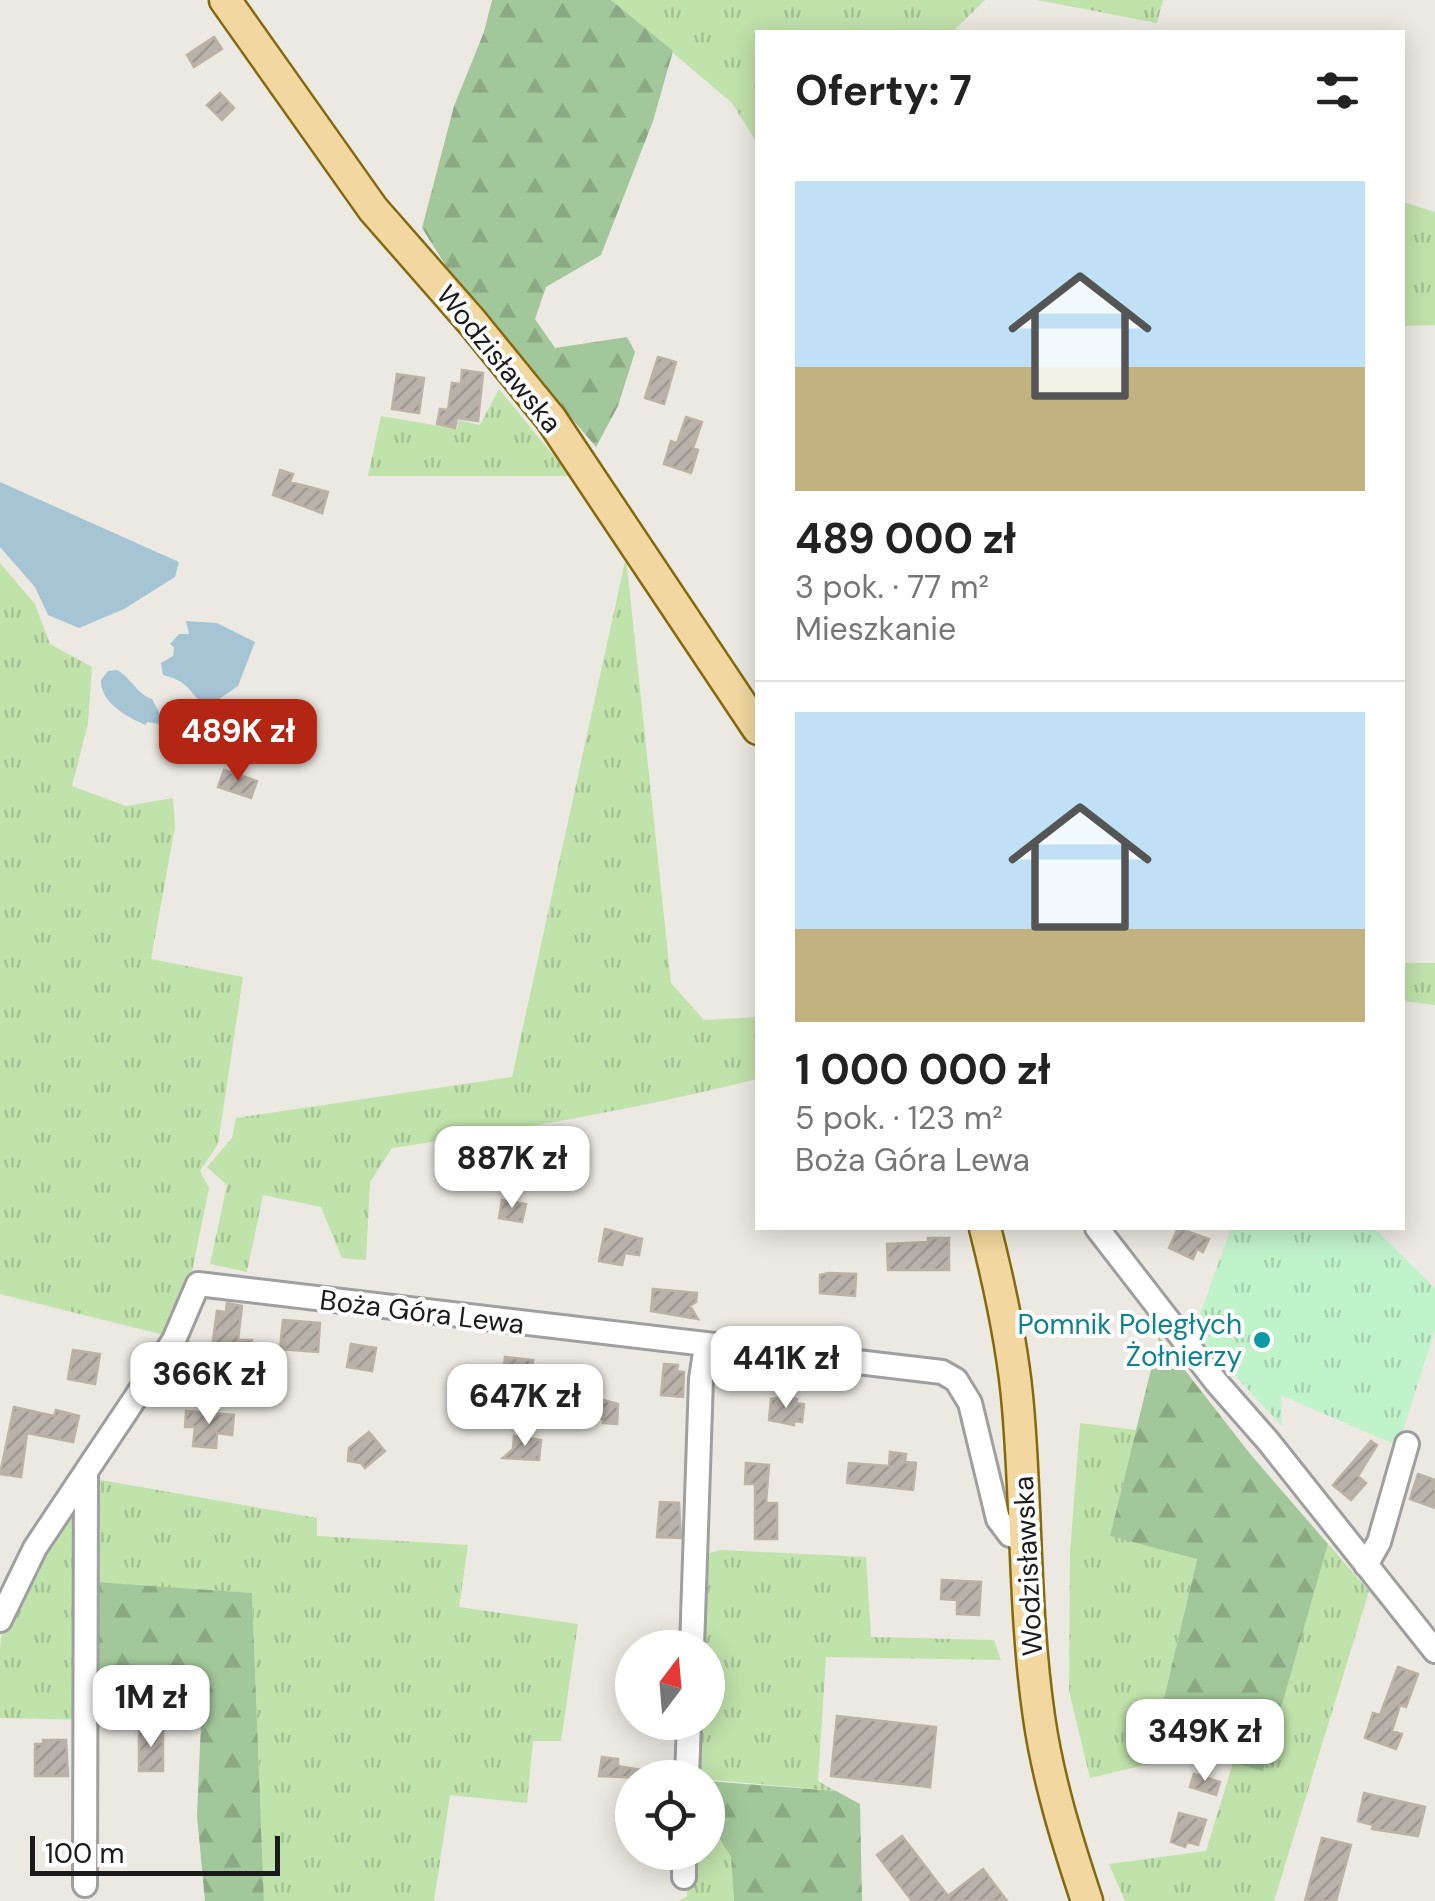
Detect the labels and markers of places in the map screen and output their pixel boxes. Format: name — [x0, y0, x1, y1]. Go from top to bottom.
pin: 489K zł — [146, 699, 330, 784]
pin: 887K zł — [420, 1126, 604, 1211]
place label: Pomnik Poległych Żołnierzy — [1018, 1306, 1242, 1375]
pin: 441K zł — [694, 1326, 878, 1411]
marker: Pomnik Poległych Żołnierzy — [1251, 1329, 1273, 1351]
pin: 366K zł — [117, 1342, 301, 1427]
pin: 647K zł — [433, 1364, 617, 1449]
pin: 1M zł — [81, 1665, 221, 1750]
pin: 349K zł — [1113, 1699, 1297, 1784]

